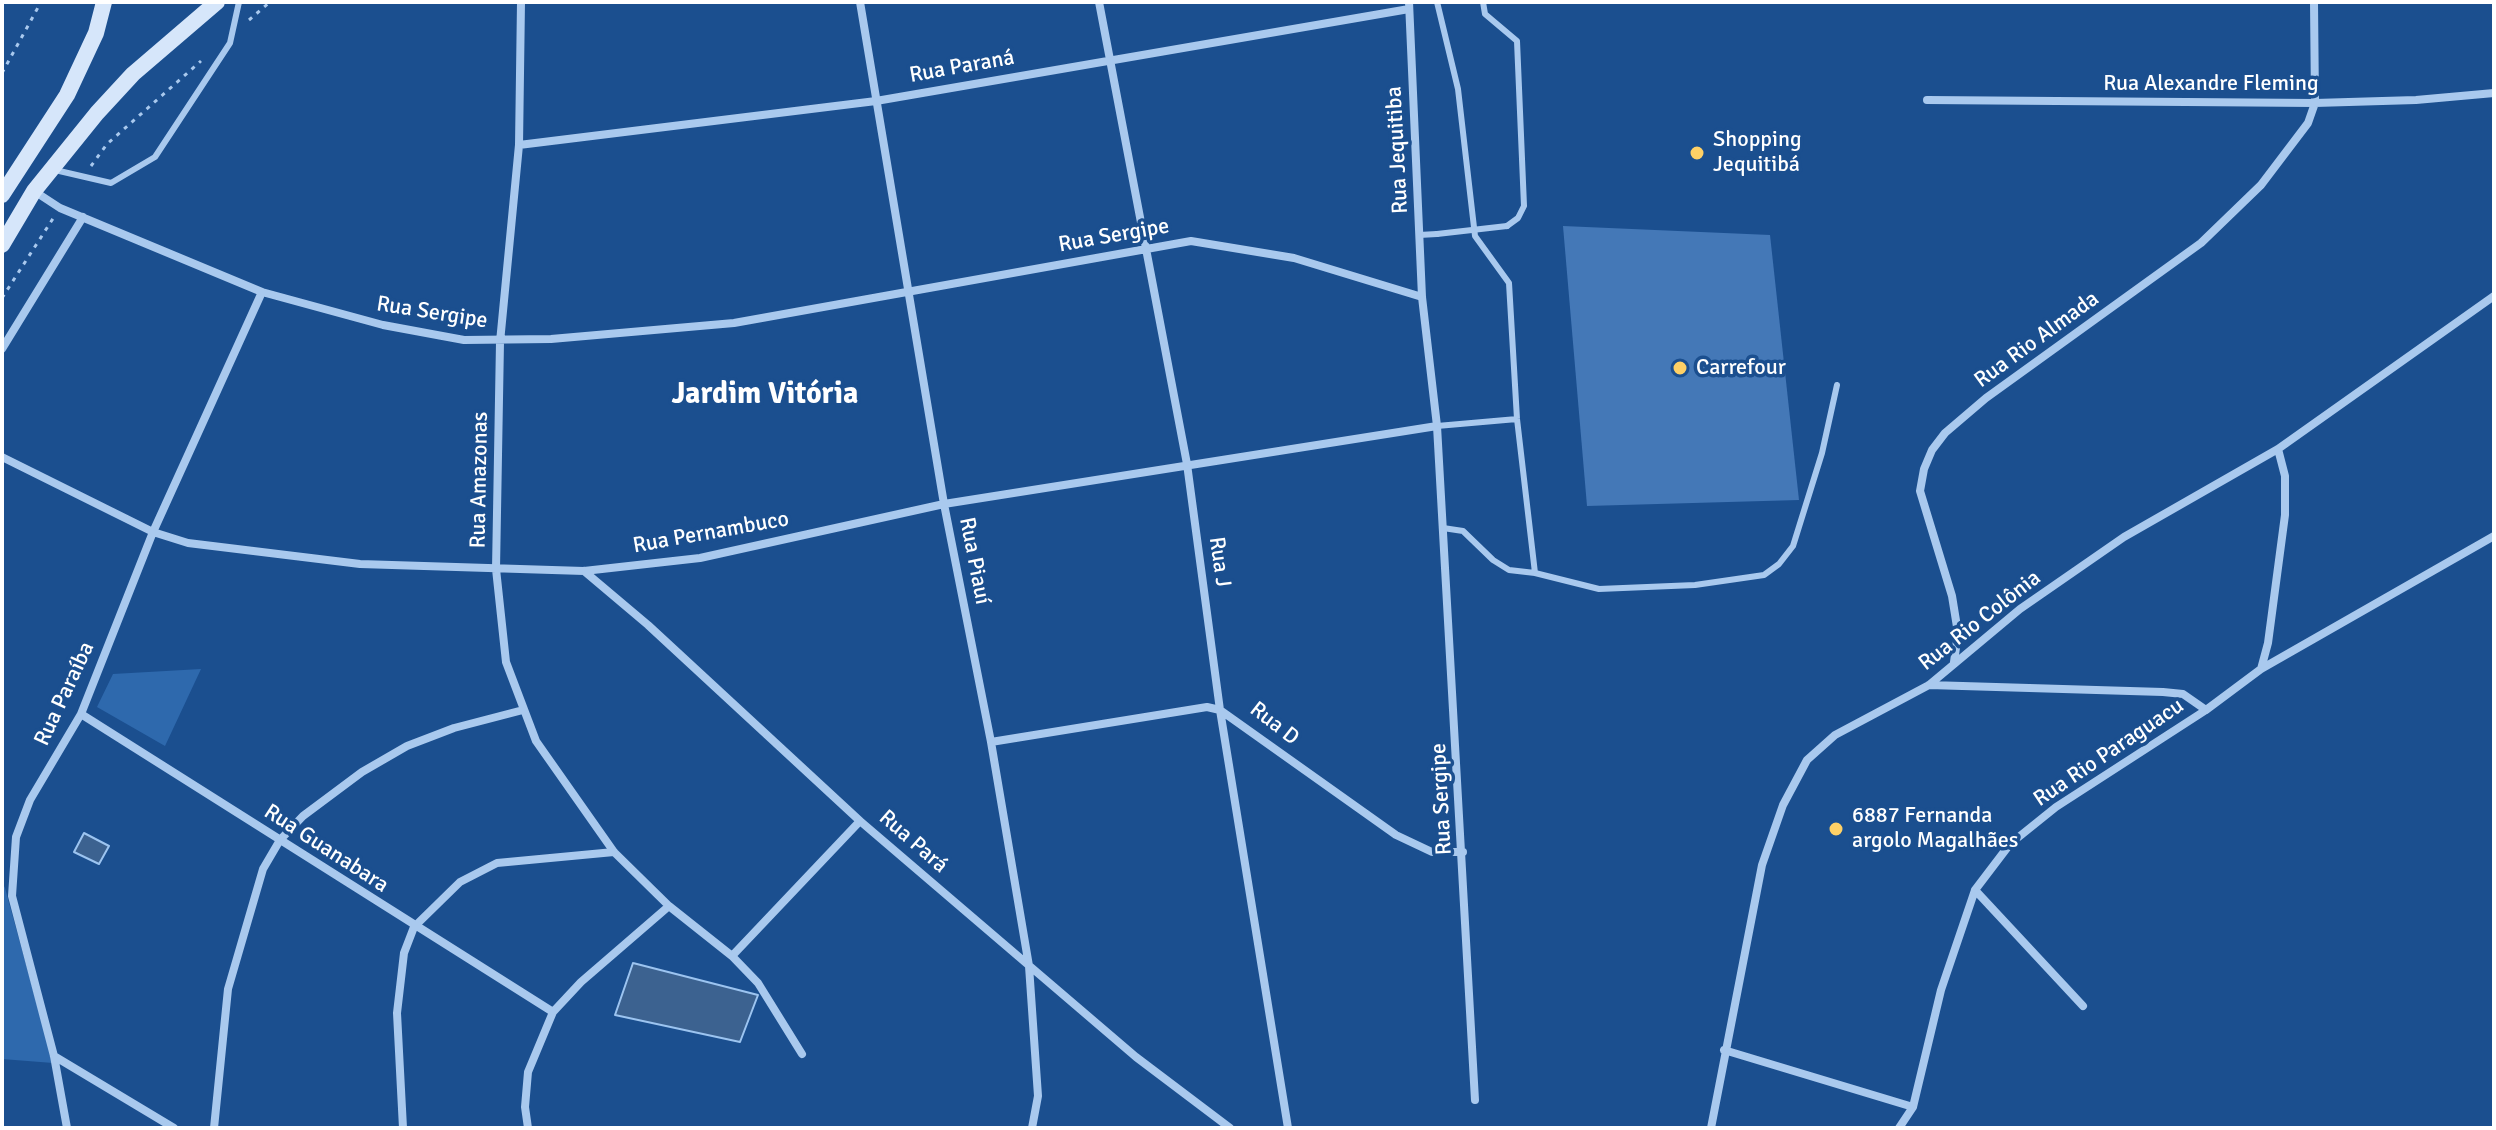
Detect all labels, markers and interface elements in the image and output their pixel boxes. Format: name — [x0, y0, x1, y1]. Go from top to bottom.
street label: Rua Paraná — [907, 45, 1017, 89]
street label: Rua Alexandre Fleming — [2103, 71, 2319, 97]
street label: Rua Jequitiba — [1381, 86, 1415, 214]
place label: Shopping Jequitibá — [1713, 127, 1802, 178]
marker: Shopping Jequitibá — [1688, 144, 1706, 162]
street label: Rua Sergipe — [1057, 213, 1171, 259]
street label: Rua Rio Almada — [1970, 286, 2104, 394]
street label: Rua Sergipe — [375, 291, 489, 335]
place label: Carrefour — [1696, 355, 1786, 381]
marker: Carrefour — [1671, 359, 1689, 377]
district label: Jardim Vitória — [672, 377, 858, 413]
street label: Rua Amazonas — [466, 411, 494, 549]
street label: Rua Pernambuco — [631, 506, 791, 560]
street label: Rua Piauí — [953, 515, 995, 607]
street label: Rua J — [1202, 535, 1236, 589]
street label: Rua Rio Colônia — [1914, 565, 2046, 677]
street label: Rua Paraíba — [29, 638, 101, 750]
street label: Rua Rio Paraguacu — [2029, 693, 2189, 813]
street label: Rua D — [1244, 697, 1304, 751]
street label: Rua Sergipe — [1426, 742, 1458, 856]
street label: Rua Guanabara — [259, 799, 393, 899]
place label: 6887 Fernanda argolo Magalhães — [1852, 803, 2018, 854]
street label: Rua Pará — [873, 805, 953, 879]
marker: 6887 Fernanda argolo Magalhães — [1827, 820, 1845, 838]

